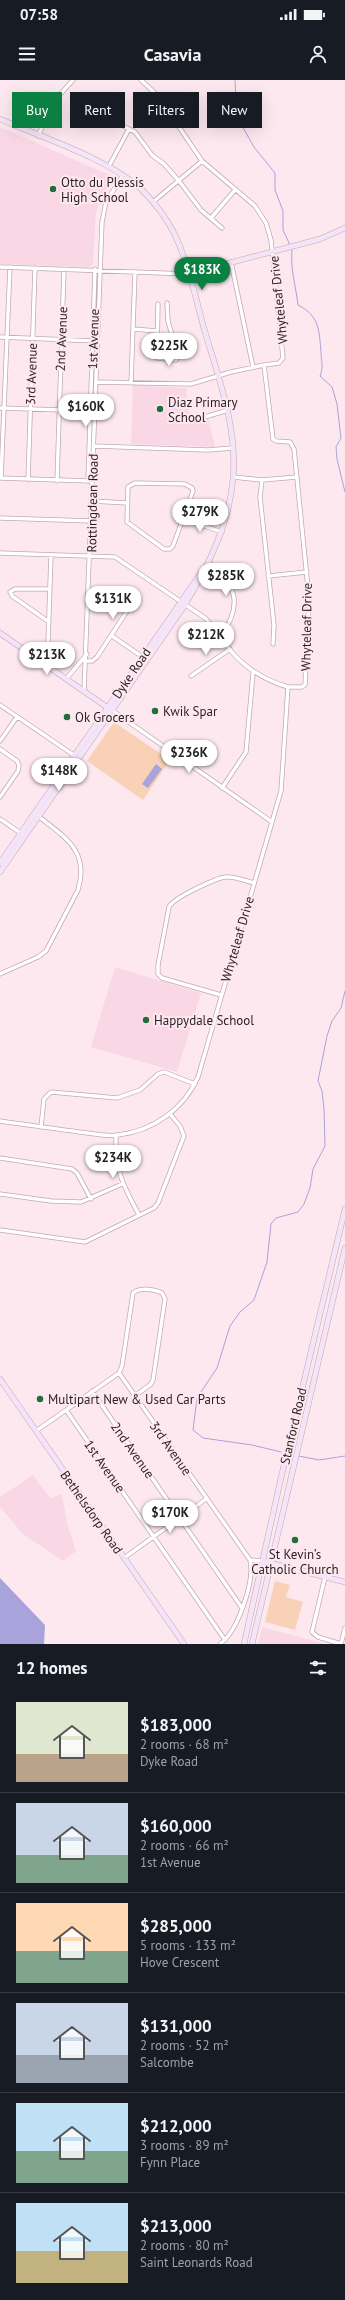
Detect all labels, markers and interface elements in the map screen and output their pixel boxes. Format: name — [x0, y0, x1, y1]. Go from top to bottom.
text: 07:58 — [20, 5, 58, 24]
icon: menu — [16, 43, 38, 65]
text: Casavia — [144, 43, 201, 66]
icon: person — [307, 43, 329, 65]
chip: Buy — [12, 92, 62, 128]
chip: Rent — [70, 92, 125, 128]
chip: Filters — [133, 92, 199, 128]
chip: New — [207, 92, 262, 128]
place label: Otto du Plessis High School — [61, 174, 144, 206]
marker: Otto du Plessis High School — [48, 184, 58, 194]
street label: Whyteleaf Drive — [265, 255, 292, 345]
pin: $183K — [174, 257, 230, 291]
text: $183K — [183, 261, 221, 278]
street label: 2nd Avenue — [52, 306, 71, 372]
street label: 1st Avenue — [84, 308, 103, 370]
pin: $225K — [141, 333, 197, 367]
text: $225K — [150, 337, 188, 354]
street label: 3rd Avenue — [22, 343, 41, 405]
pin: $160K — [58, 394, 114, 428]
place label: Diaz Primary School — [168, 394, 238, 426]
text: $160K — [67, 398, 105, 415]
marker: Diaz Primary School — [155, 404, 165, 414]
street label: Rottingdean Road — [83, 454, 102, 552]
pin: $279K — [172, 499, 228, 533]
text: $279K — [181, 503, 219, 520]
pin: $285K — [198, 563, 254, 597]
text: $285K — [207, 567, 245, 584]
street label: Whyteleaf Drive — [297, 583, 316, 671]
pin: $131K — [85, 586, 141, 620]
text: $131K — [94, 590, 132, 607]
pin: $212K — [178, 622, 234, 656]
text: $212K — [187, 626, 225, 643]
pin: $213K — [19, 642, 75, 676]
street label: Dyke Road — [108, 644, 155, 702]
text: $213K — [28, 646, 66, 663]
place label: Kwik Spar — [163, 703, 218, 720]
marker: Kwik Spar — [150, 706, 160, 716]
place label: Ok Grocers — [75, 709, 135, 726]
marker: Ok Grocers — [62, 712, 72, 722]
pin: $236K — [161, 740, 217, 774]
text: $236K — [170, 744, 208, 761]
pin: $148K — [31, 758, 87, 792]
text: $148K — [40, 762, 78, 779]
street label: Whyteleaf Drive — [217, 894, 258, 984]
place label: Happydale School — [154, 1012, 254, 1029]
marker: Happydale School — [141, 1015, 151, 1025]
pin: $234K — [85, 1145, 141, 1179]
text: $234K — [94, 1149, 132, 1166]
street label: Stanford Road — [276, 1386, 311, 1466]
place label: Multipart New & Used Car Parts — [48, 1391, 226, 1408]
marker: Multipart New & Used Car Parts — [35, 1394, 45, 1404]
street label: 3rd Avenue — [146, 1418, 195, 1479]
street label: 2nd Avenue — [107, 1419, 158, 1482]
street label: 1st Avenue — [80, 1437, 129, 1496]
street label: Bethelsdorp Road — [57, 1467, 127, 1557]
pin: $170K — [142, 1500, 198, 1534]
text: $170K — [151, 1504, 189, 1521]
marker: St Kevin’s Catholic Church — [290, 1535, 300, 1545]
place label: St Kevin’s Catholic Church — [251, 1546, 339, 1578]
text: 12 homes — [16, 1657, 87, 1679]
icon: filters — [307, 1657, 329, 1679]
text: $183,000 — [140, 1714, 212, 1736]
icon: home — [48, 1718, 96, 1766]
text: 2 rooms · 68 m² — [140, 1736, 229, 1753]
text: Dyke Road — [140, 1753, 198, 1770]
text: $160,000 — [140, 1815, 212, 1837]
icon: home — [48, 1819, 96, 1867]
text: 2 rooms · 66 m² — [140, 1837, 229, 1854]
text: 1st Avenue — [140, 1854, 201, 1871]
text: $285,000 — [140, 1915, 212, 1937]
icon: home — [48, 1919, 96, 1967]
text: 5 rooms · 133 m² — [140, 1937, 236, 1954]
text: Hove Crescent — [140, 1954, 219, 1971]
text: $131,000 — [140, 2015, 212, 2037]
icon: home — [48, 2019, 96, 2067]
text: 2 rooms · 52 m² — [140, 2037, 229, 2054]
text: Salcombe — [140, 2054, 194, 2071]
text: $212,000 — [140, 2115, 212, 2137]
icon: home — [48, 2119, 96, 2167]
text: 3 rooms · 89 m² — [140, 2137, 229, 2154]
text: Fynn Place — [140, 2154, 200, 2171]
text: $213,000 — [140, 2215, 212, 2237]
icon: home — [48, 2219, 96, 2267]
text: 2 rooms · 80 m² — [140, 2237, 229, 2254]
text: Saint Leonards Road — [140, 2254, 253, 2271]

